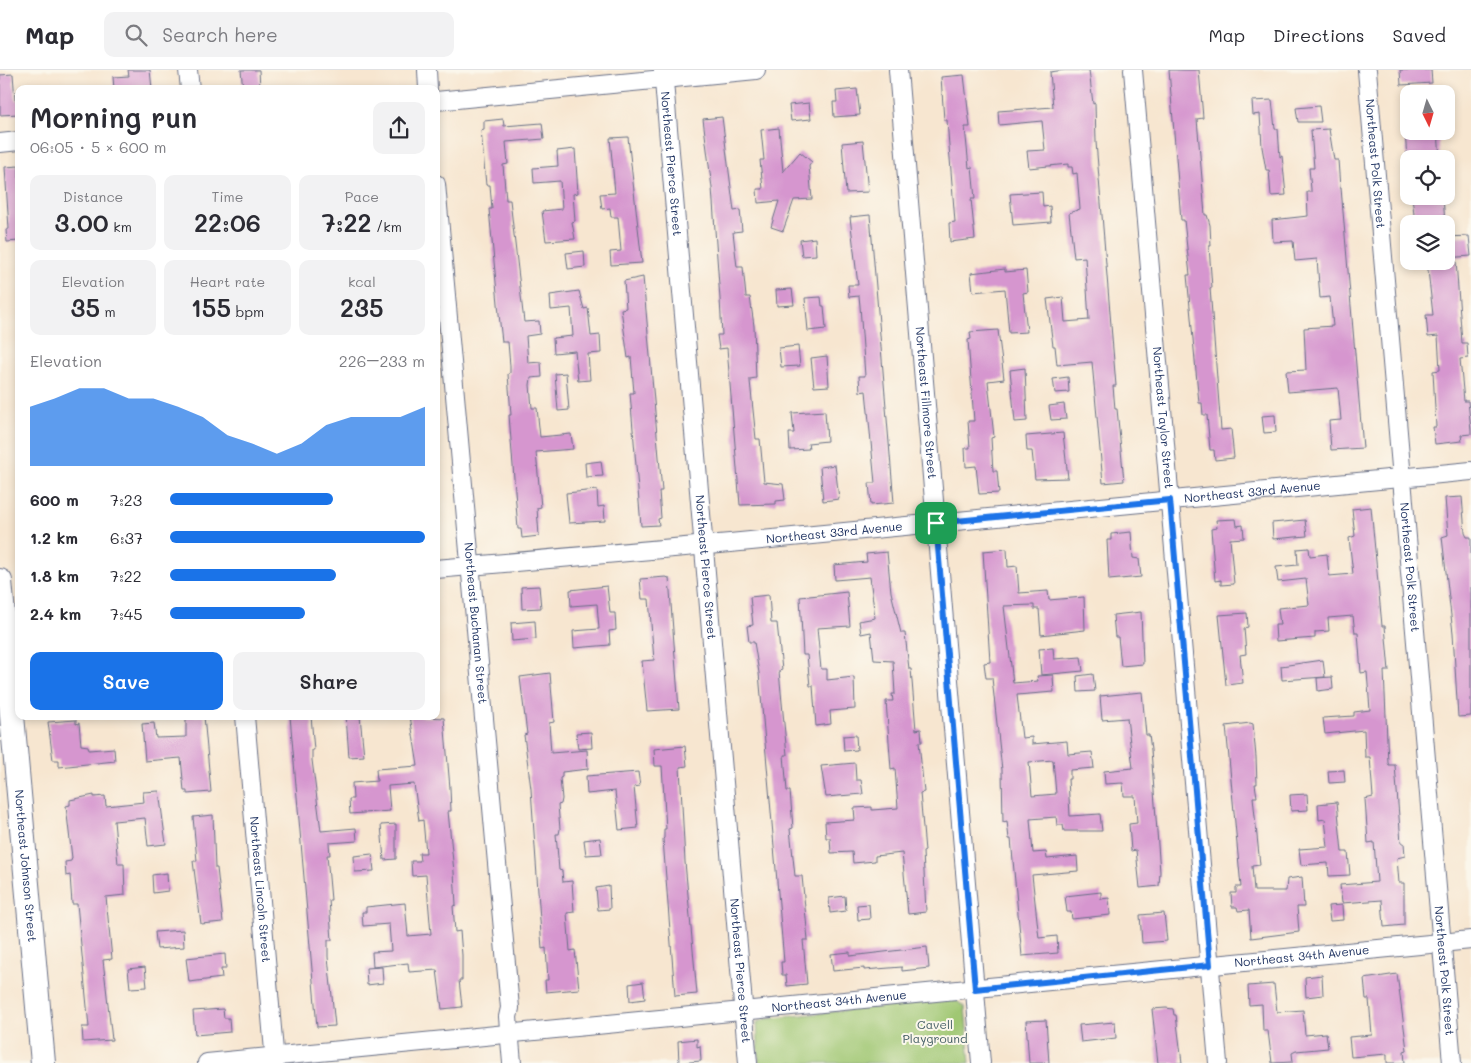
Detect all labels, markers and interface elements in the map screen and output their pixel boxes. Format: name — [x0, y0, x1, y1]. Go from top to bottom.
search box — [104, 12, 454, 57]
text: Map — [25, 19, 74, 50]
icon: search — [122, 21, 150, 49]
text: Search here — [162, 22, 278, 47]
text: Map — [1208, 23, 1245, 47]
text: Directions — [1273, 23, 1365, 47]
text: Saved — [1393, 23, 1446, 47]
north arrow — [1400, 85, 1455, 140]
map controls — [1400, 85, 1455, 270]
street label: Northeast Pierce Street — [658, 91, 686, 237]
street label: Northeast Polk Street — [1363, 98, 1390, 229]
text: Morning run — [30, 99, 197, 135]
button: share — [373, 102, 425, 154]
text: 06:05 · 5 × 600 m — [30, 136, 166, 157]
button: locate — [1400, 150, 1455, 205]
text: Distance — [63, 187, 123, 206]
text: Time — [212, 187, 243, 206]
text: Pace — [345, 187, 379, 206]
text: 3.00 — [55, 206, 109, 238]
text: 22:06 — [194, 206, 261, 238]
text: 7:22 — [322, 206, 371, 238]
button: layers — [1400, 215, 1455, 270]
text: km — [109, 217, 132, 236]
text: /km — [371, 217, 402, 236]
text: Elevation — [62, 272, 125, 291]
text: Heart rate — [190, 272, 265, 291]
text: kcal — [348, 272, 376, 291]
text: 35 — [71, 291, 100, 323]
text: 155 — [191, 291, 231, 323]
text: 235 — [340, 291, 384, 323]
text: m — [100, 302, 116, 321]
text: bpm — [231, 302, 264, 321]
street label: Northeast Fillmore Street — [912, 326, 941, 479]
street label: Northeast Taylor Street — [1150, 346, 1178, 489]
text: Elevation — [30, 350, 102, 371]
text: 226–233 m — [339, 350, 425, 371]
street label: Northeast 33rd Avenue — [1183, 477, 1321, 506]
text: 600 m — [30, 489, 79, 510]
text: 7:23 — [110, 489, 142, 510]
street label: Northeast Pierce Street — [692, 494, 721, 640]
pin — [915, 502, 957, 544]
street label: Northeast Polk Street — [1397, 502, 1424, 632]
icon: arrive — [922, 509, 950, 537]
street label: Northeast 33rd Avenue — [765, 517, 903, 546]
text: 1.2 km — [30, 527, 78, 548]
text: 6:37 — [110, 527, 143, 548]
street label: Northeast Buchanan Street — [461, 542, 492, 705]
text: 1.8 km — [30, 565, 79, 586]
text: 7:22 — [110, 565, 142, 586]
text: 2.4 km — [30, 603, 81, 624]
text: 7:45 — [110, 603, 143, 624]
button: Save — [30, 652, 223, 710]
button: Share — [233, 652, 425, 710]
street label: Northeast Johnson Street — [12, 789, 41, 943]
street label: Northeast Lincoln Street — [247, 816, 275, 963]
street label: Northeast Pierce Street — [727, 898, 755, 1044]
street label: Northeast Polk Street — [1432, 905, 1459, 1036]
street label: Northeast 34th Avenue — [1234, 941, 1370, 970]
street label: Northeast 34th Avenue — [771, 986, 907, 1015]
park label: Cavell Playground — [902, 1016, 968, 1046]

